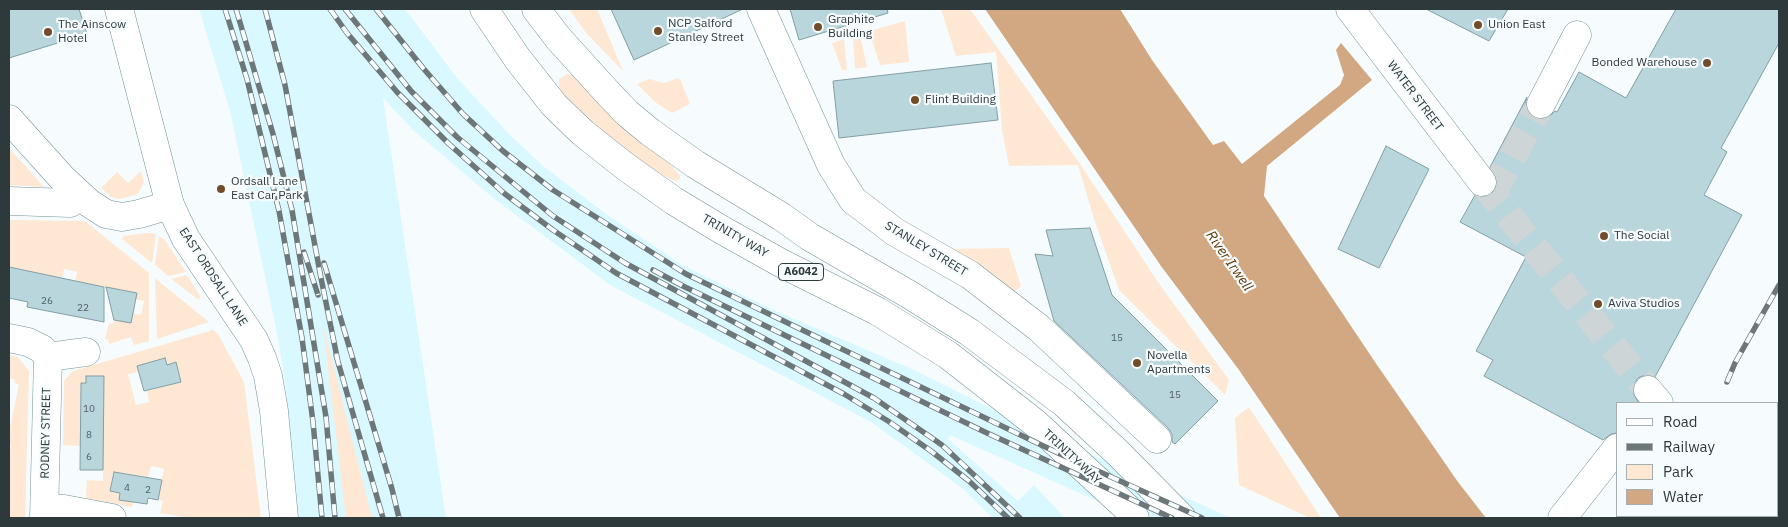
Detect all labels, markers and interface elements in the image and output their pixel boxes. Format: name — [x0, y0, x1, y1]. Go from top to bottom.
place label: Graphite Building — [828, 13, 875, 41]
place label: NCP Salford Stanley Street — [668, 17, 744, 45]
place label: The Ainscow Hotel — [58, 18, 126, 46]
place label: Union East — [1488, 18, 1546, 32]
marker: Union East — [1472, 19, 1484, 31]
marker: Graphite Building — [812, 21, 824, 33]
marker: NCP Salford Stanley Street — [652, 25, 664, 37]
marker: The Ainscow Hotel — [42, 26, 54, 38]
place label: Bonded Warehouse — [1592, 56, 1697, 70]
marker: Bonded Warehouse — [1701, 57, 1713, 69]
street label: WATER STREET — [1384, 58, 1446, 134]
place label: Flint Building — [925, 93, 996, 107]
marker: Flint Building — [909, 94, 921, 106]
place label: Ordsall Lane East Car Park — [231, 175, 303, 203]
marker: Ordsall Lane East Car Park — [215, 183, 227, 195]
street label: TRINITY WAY — [699, 211, 771, 261]
street label: STANLEY STREET — [882, 219, 970, 279]
street label: EAST ORDSALL LANE — [176, 225, 250, 329]
water label: River Irwell — [1202, 228, 1256, 294]
place label: The Social — [1614, 229, 1669, 243]
marker: The Social — [1598, 230, 1610, 242]
road number: A6042 — [778, 264, 824, 280]
house number: 26 — [41, 295, 53, 307]
place label: Aviva Studios — [1608, 297, 1680, 311]
marker: Aviva Studios — [1592, 298, 1604, 310]
house number: 22 — [77, 302, 89, 314]
house number: 15 — [1111, 332, 1123, 344]
place label: Novella Apartments — [1147, 349, 1211, 377]
marker: Novella Apartments — [1131, 357, 1143, 369]
street label: RODNEY STREET — [38, 387, 54, 479]
house number: 15 — [1169, 389, 1181, 401]
legend — [1616, 402, 1778, 517]
house number: 10 — [83, 403, 95, 415]
text: Road — [1663, 412, 1698, 431]
street label: TRINITY WAY — [1040, 426, 1104, 488]
house number: 8 — [86, 429, 92, 441]
text: Railway — [1663, 437, 1715, 456]
house number: 6 — [86, 451, 92, 463]
text: Park — [1663, 462, 1693, 481]
house number: 4 — [124, 482, 130, 494]
house number: 2 — [145, 484, 151, 496]
text: Water — [1663, 487, 1703, 506]

